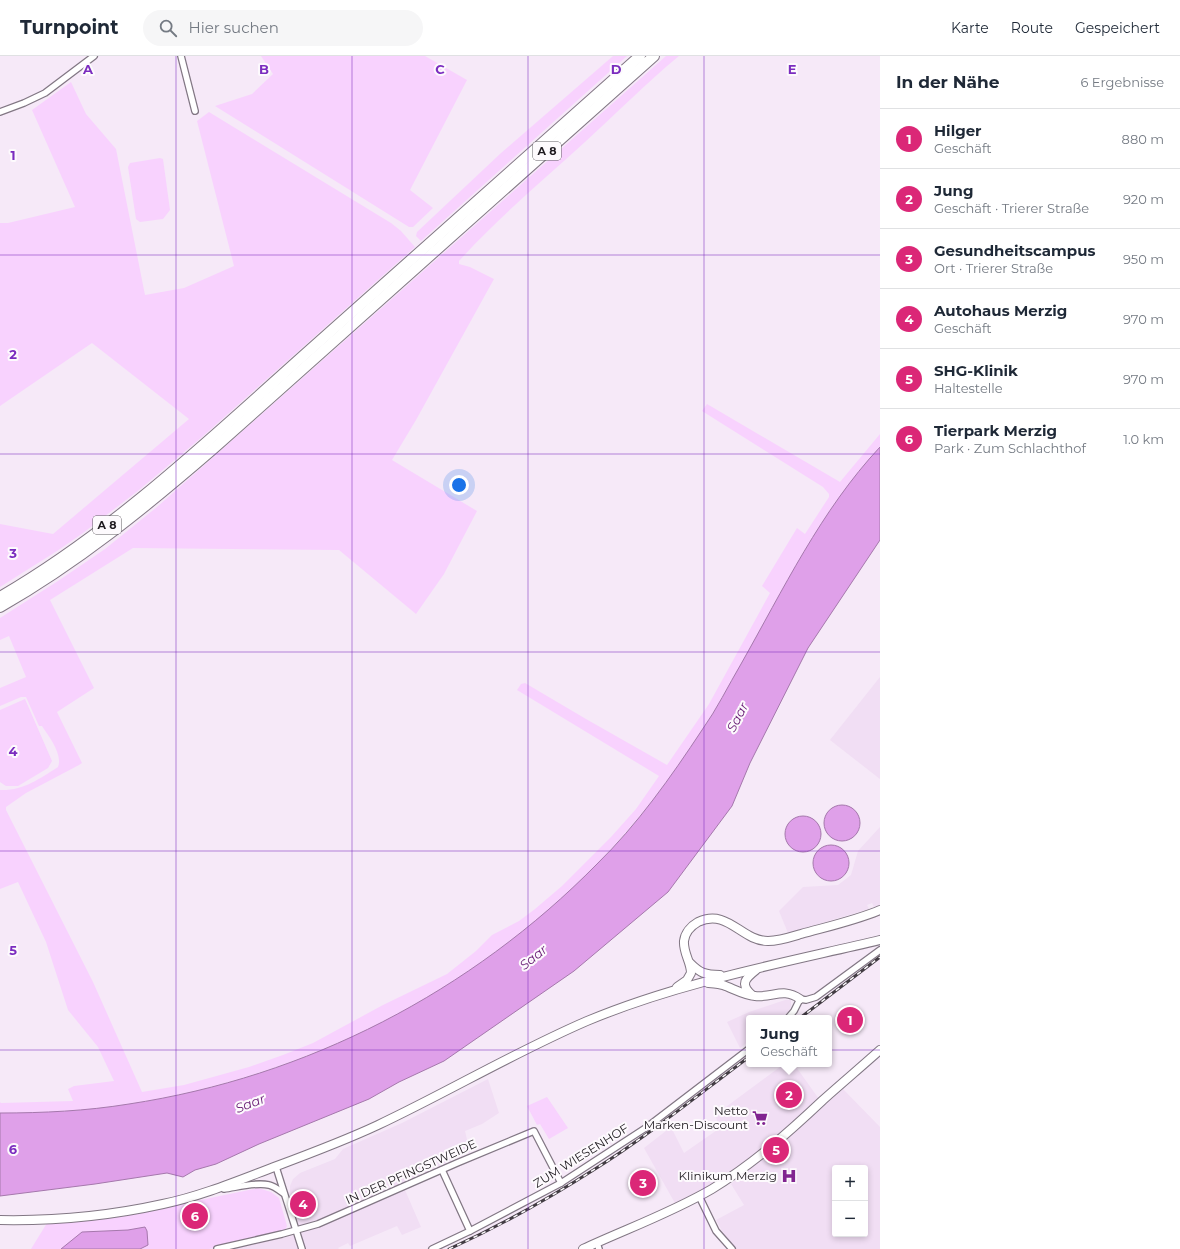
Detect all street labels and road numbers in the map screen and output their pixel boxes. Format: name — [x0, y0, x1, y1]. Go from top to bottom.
road number: A 8 — [533, 142, 561, 160]
road number: A 8 — [93, 516, 121, 534]
street label: ZUM WIESENHOF — [530, 1120, 631, 1191]
street label: IN DER PFINGSTWEIDE — [343, 1136, 479, 1207]

